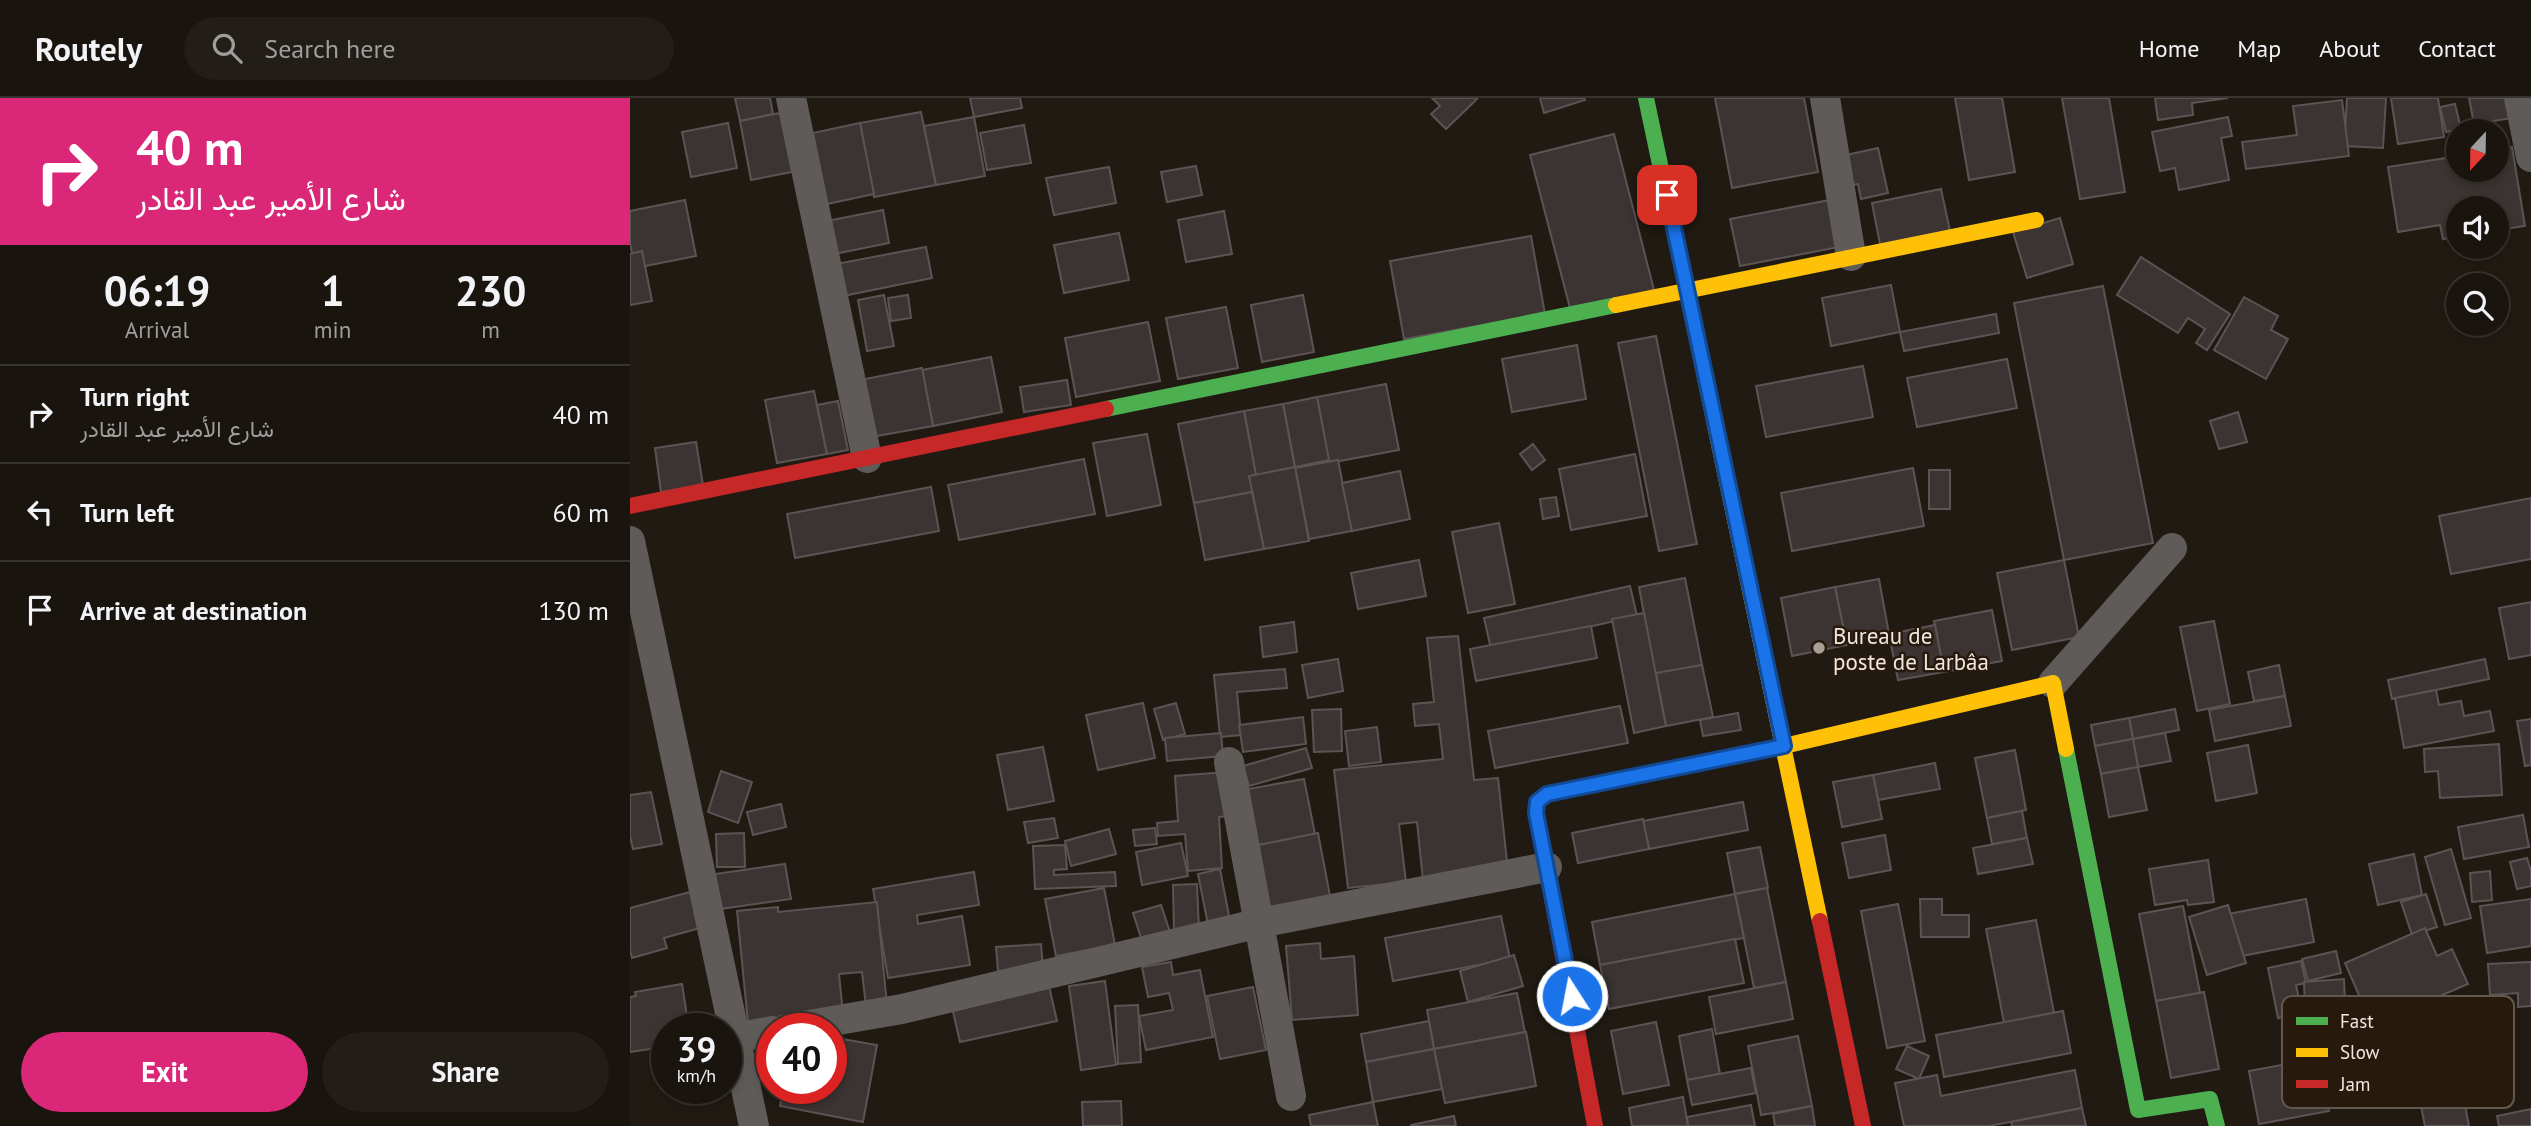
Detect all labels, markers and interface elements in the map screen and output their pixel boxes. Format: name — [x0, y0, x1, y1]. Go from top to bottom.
search box — [184, 17, 674, 80]
text: Routely — [35, 27, 142, 70]
icon: search — [208, 29, 246, 67]
text: Search here — [264, 32, 395, 65]
text: Home — [2139, 33, 2199, 64]
text: Map — [2237, 33, 2281, 64]
text: About — [2319, 33, 2380, 64]
text: Contact — [2418, 33, 2496, 64]
text: 40 m — [136, 115, 243, 179]
north arrow — [2446, 119, 2510, 182]
map controls — [2446, 119, 2509, 336]
icon: right — [21, 126, 112, 217]
pin — [1637, 165, 1697, 225]
icon: arrive — [1648, 176, 1686, 214]
text: شارع الأمير عبد القادر — [136, 177, 406, 219]
button: sound — [2446, 196, 2509, 259]
text: 06:19 — [104, 263, 210, 318]
text: 1 — [321, 263, 344, 318]
text: 230 — [455, 263, 526, 318]
button: search — [2446, 273, 2509, 336]
text: Arrival — [125, 315, 189, 344]
text: min — [314, 315, 351, 344]
text: m — [481, 315, 500, 344]
text: Turn right — [80, 380, 189, 413]
icon: right — [21, 395, 59, 433]
text: 40 m — [553, 398, 609, 431]
text: شارع الأمير عبد القادر — [80, 414, 274, 443]
icon: left — [21, 493, 59, 531]
text: Turn left — [80, 496, 174, 529]
text: 60 m — [553, 496, 609, 529]
icon: arrive — [21, 591, 59, 629]
text: Arrive at destination — [80, 594, 307, 627]
text: 130 m — [538, 594, 609, 627]
place label: Bureau de poste de Larbâa — [1833, 621, 1989, 676]
marker: Bureau de poste de Larbâa — [1811, 640, 1827, 656]
position arrow — [1535, 959, 1609, 1033]
legend — [2282, 996, 2514, 1108]
text: Fast — [2340, 1009, 2374, 1033]
speed limit sign: 40 — [756, 1013, 847, 1104]
text: 39 — [677, 1026, 716, 1072]
button: Exit — [21, 1032, 308, 1112]
button: Share — [322, 1032, 609, 1112]
text: Slow — [2340, 1040, 2380, 1064]
text: km/h — [677, 1064, 716, 1087]
text: Jam — [2339, 1072, 2370, 1096]

